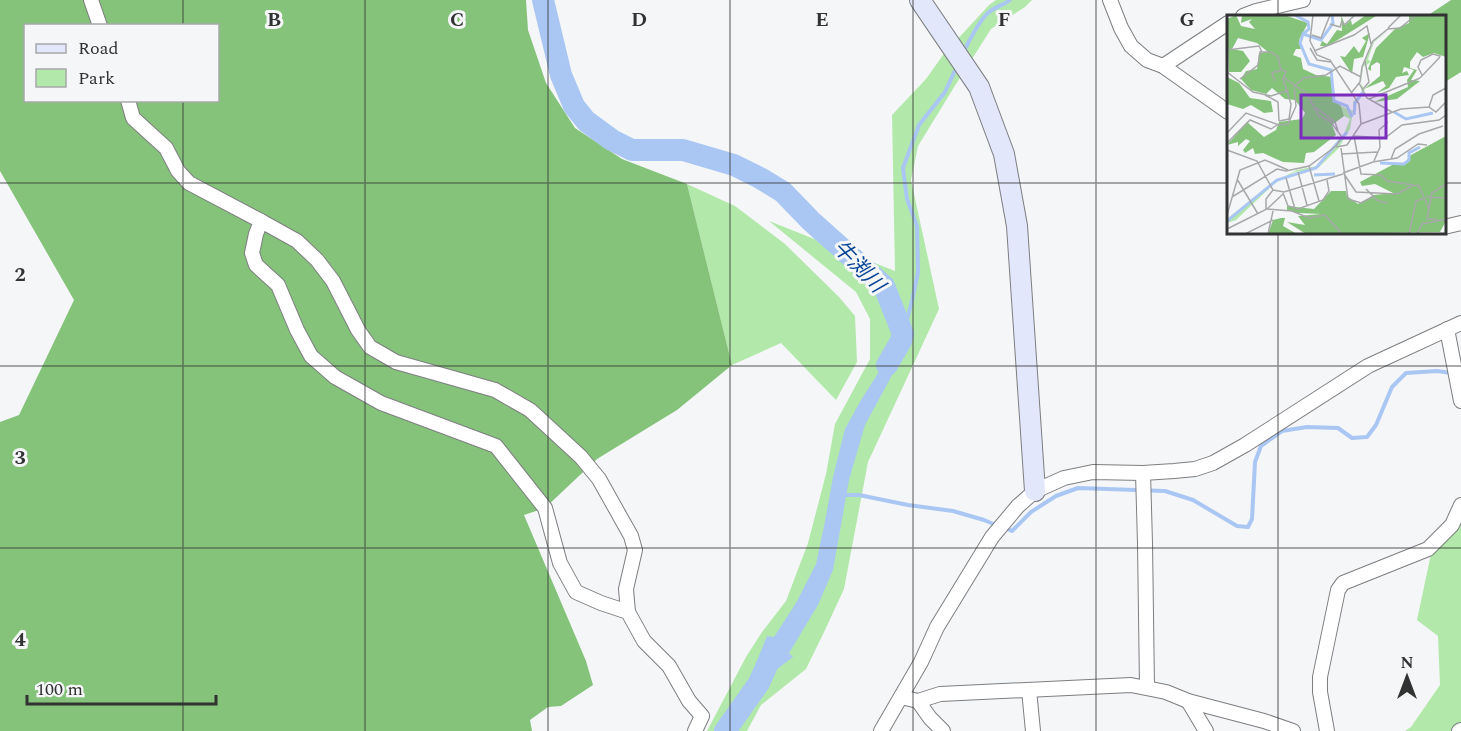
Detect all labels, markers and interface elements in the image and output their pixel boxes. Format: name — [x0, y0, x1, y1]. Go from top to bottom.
text: B — [267, 5, 281, 35]
text: C — [450, 5, 464, 35]
text: D — [631, 5, 647, 35]
text: E — [815, 5, 829, 35]
text: F — [998, 5, 1010, 35]
text: G — [1179, 5, 1195, 35]
inset map — [1227, 15, 1446, 234]
legend — [24, 24, 219, 102]
text: Road — [78, 35, 119, 62]
text: Park — [78, 65, 115, 92]
water label: 牛渕川 — [825, 233, 893, 302]
text: 2 — [14, 260, 26, 290]
text: 3 — [14, 443, 26, 473]
text: 4 — [14, 625, 26, 655]
north arrow — [1377, 647, 1437, 707]
text: N — [1400, 651, 1414, 675]
scale bar — [27, 668, 216, 706]
text: 100 m — [36, 676, 83, 703]

